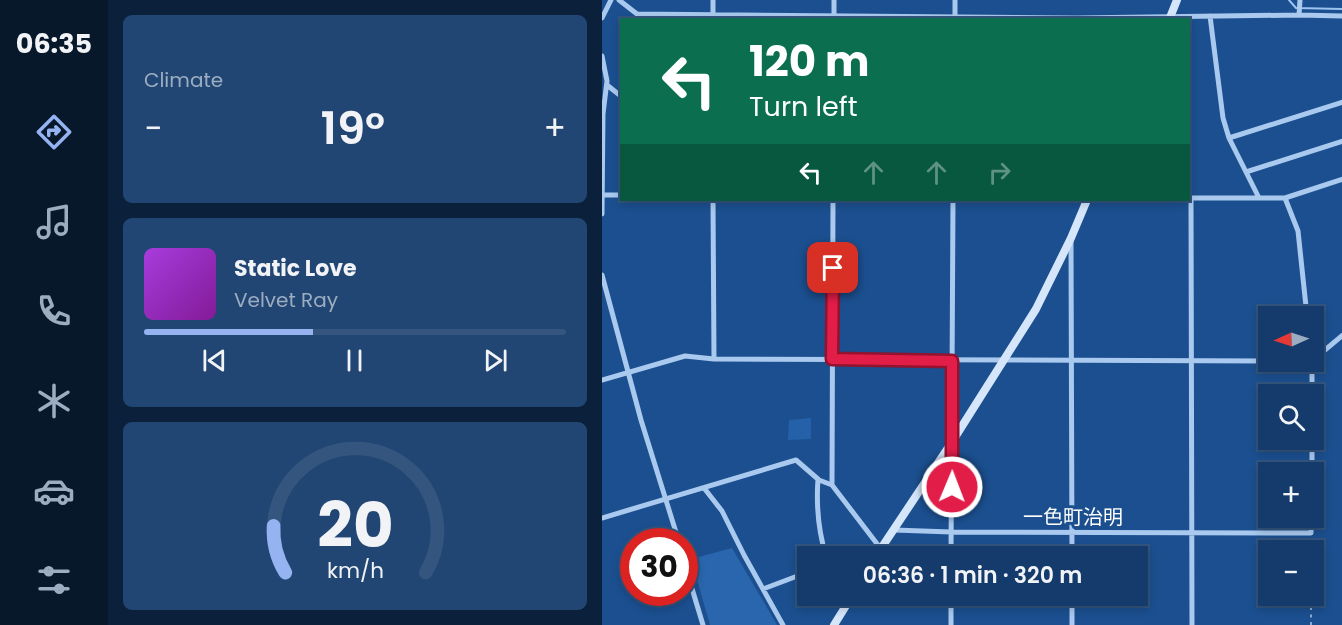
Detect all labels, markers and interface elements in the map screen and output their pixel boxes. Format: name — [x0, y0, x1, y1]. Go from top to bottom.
text: 06:35 — [16, 25, 92, 62]
text: 120 m — [749, 32, 870, 91]
icon: left — [650, 42, 728, 120]
text: Climate — [144, 66, 223, 94]
text: Turn left — [749, 88, 858, 125]
text: 19° — [321, 97, 385, 160]
text: − — [144, 105, 162, 152]
text: + — [543, 105, 566, 152]
icon: directions — [33, 111, 75, 153]
icon: left — [794, 156, 827, 189]
icon: ahead — [857, 156, 890, 189]
icon: ahead — [920, 156, 953, 189]
icon: right — [983, 156, 1016, 189]
icon: music — [33, 201, 75, 243]
pin — [807, 242, 858, 293]
icon: arrive — [816, 251, 849, 284]
text: Static Love — [234, 253, 357, 284]
text: Velvet Ray — [234, 286, 338, 314]
icon: phone — [33, 290, 75, 332]
north arrow — [1258, 306, 1324, 372]
map controls — [1258, 306, 1324, 606]
icon: previous — [198, 344, 231, 377]
icon: pause — [338, 344, 371, 377]
icon: next — [479, 344, 512, 377]
icon: climate — [33, 380, 75, 422]
button: search — [1258, 384, 1324, 450]
position arrow — [920, 455, 984, 519]
button: + — [1258, 462, 1324, 528]
icon: car — [33, 470, 75, 512]
text: 20 — [317, 481, 393, 569]
district label: 一色町治明 — [1023, 503, 1123, 531]
speed limit sign: 30 — [620, 528, 698, 606]
button: − — [1258, 540, 1324, 606]
text: km/h — [326, 555, 384, 586]
icon: filters — [33, 559, 75, 601]
text: 06:36 · 1 min · 320 m — [863, 560, 1082, 591]

